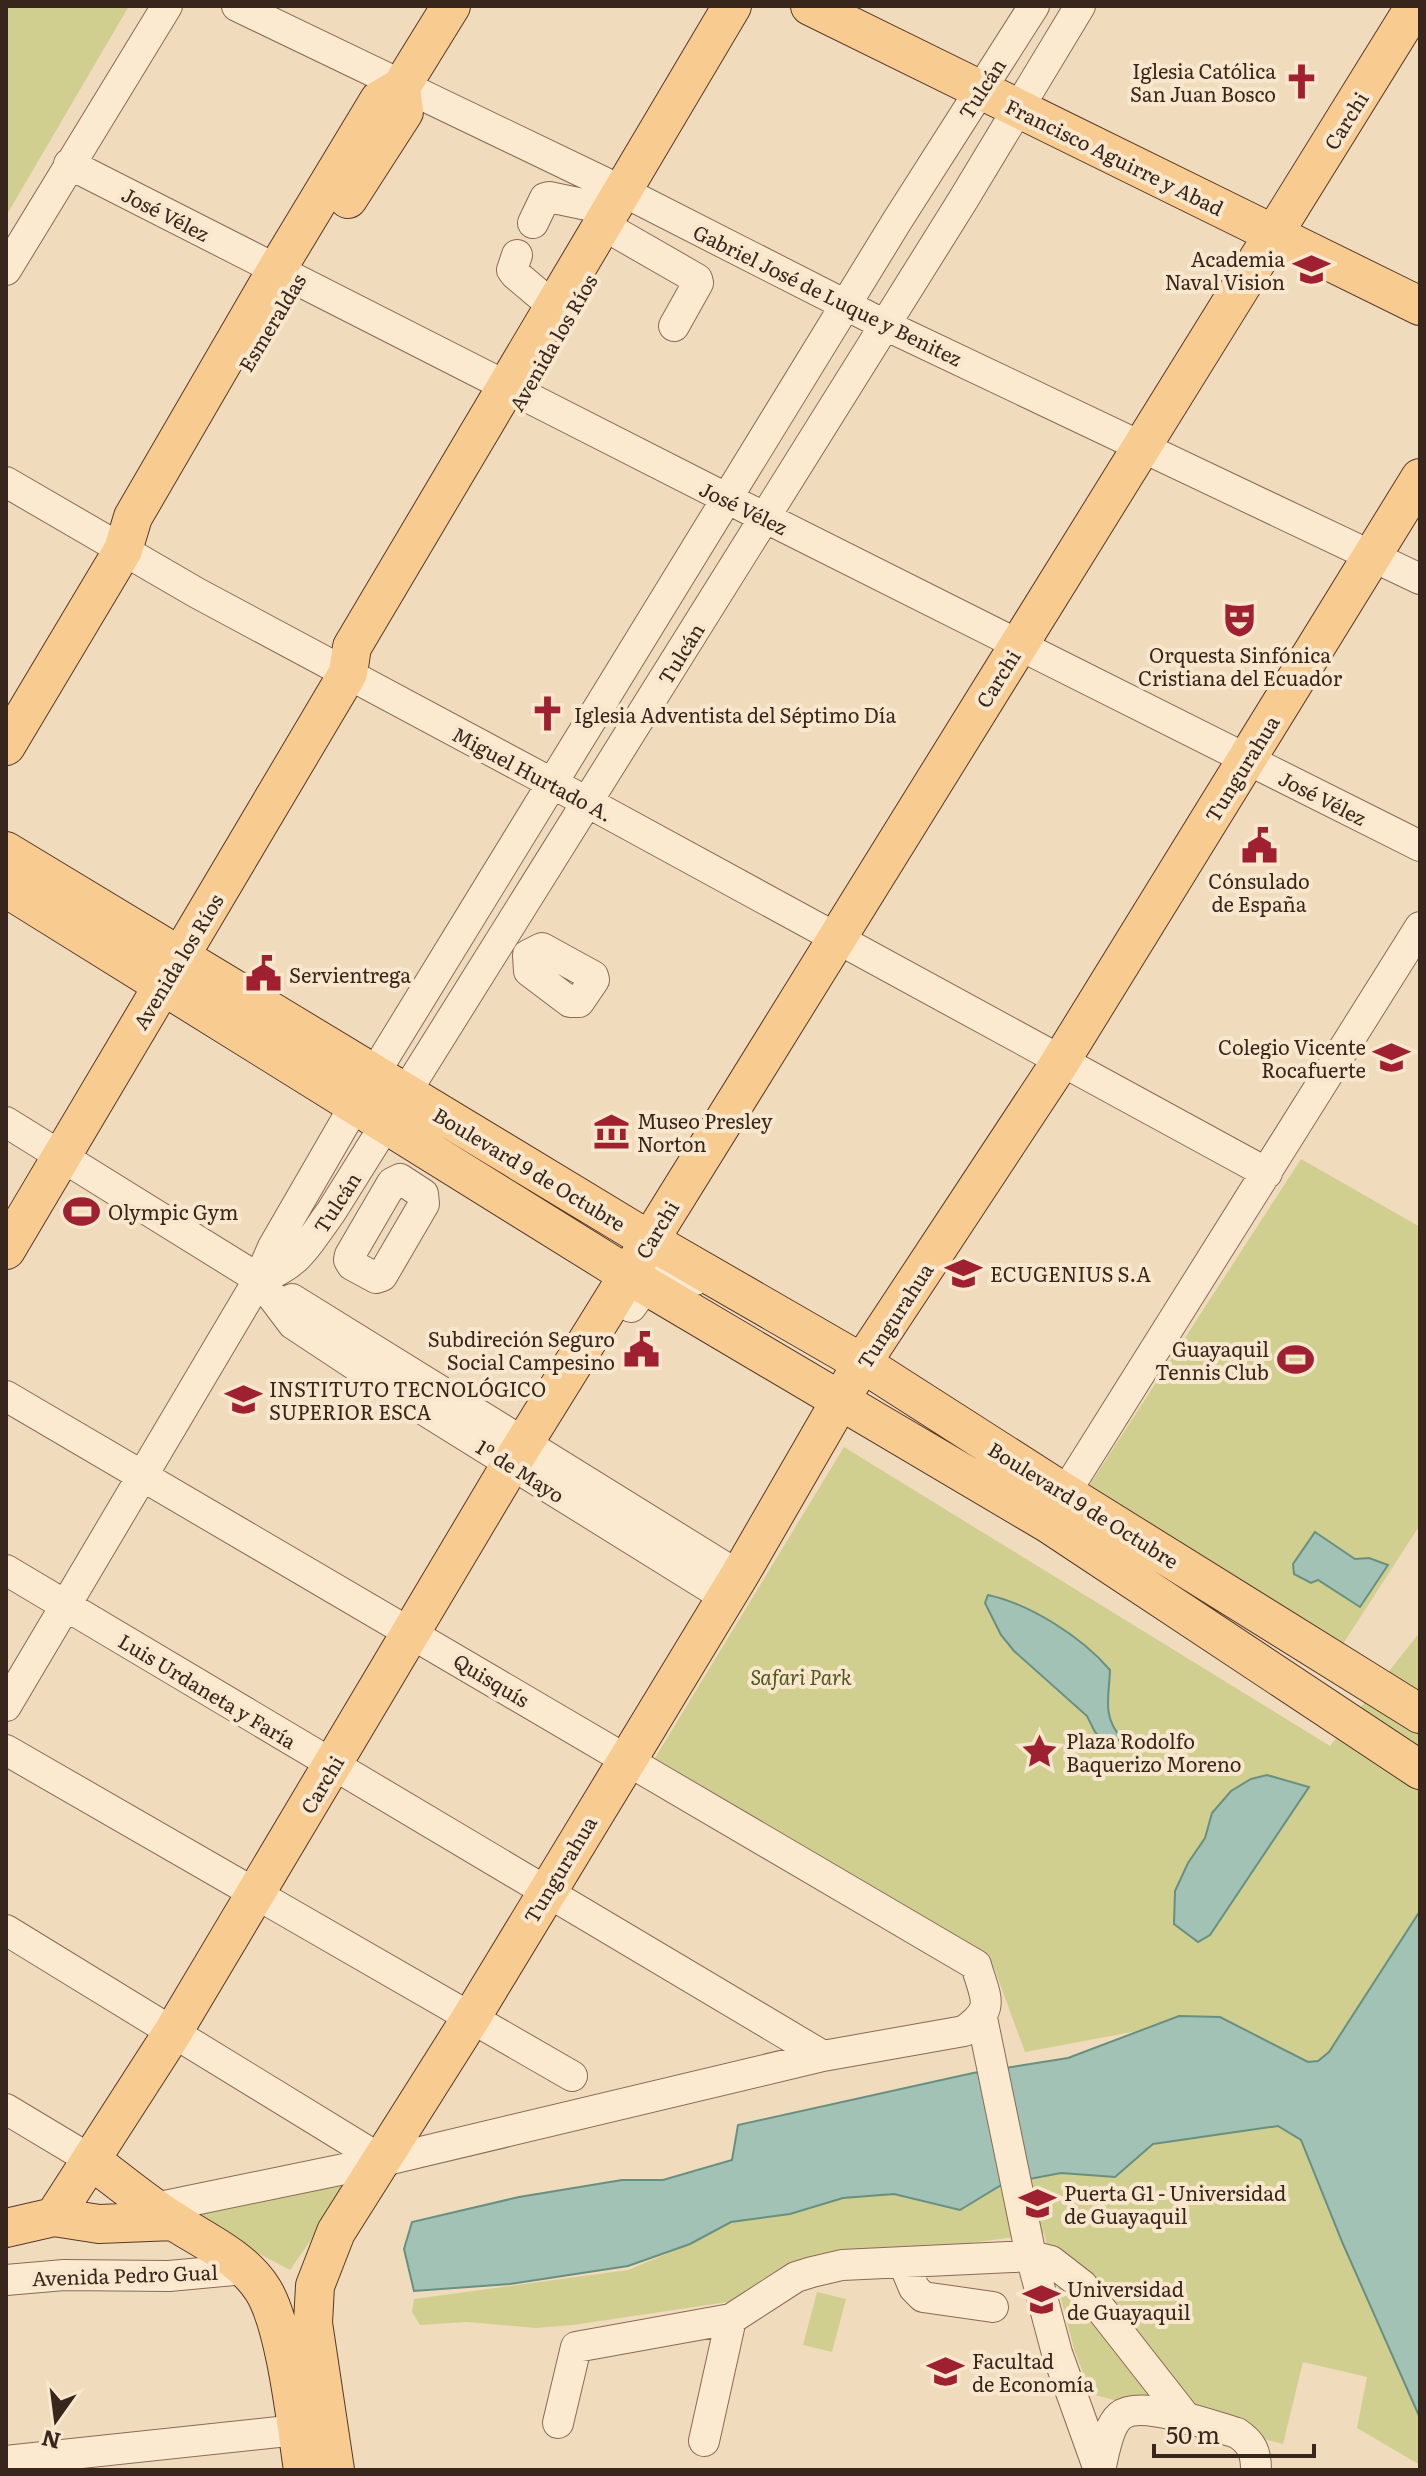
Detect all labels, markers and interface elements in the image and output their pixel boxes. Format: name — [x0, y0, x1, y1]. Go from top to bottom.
street label: Tulcán — [950, 52, 1012, 124]
place label: Iglesia Católica San Juan Bosco — [1130, 55, 1276, 108]
church icon: Iglesia Católica San Juan Bosco — [1283, 63, 1321, 101]
street label: Carchi — [1315, 85, 1375, 155]
street label: Francisco Aguirre y Abad — [1001, 90, 1229, 222]
street label: José Vélez — [117, 178, 215, 248]
street label: Gabriel José de Luque y Benitez — [689, 216, 968, 372]
place label: Academia Naval Vision — [1165, 243, 1285, 296]
school or university icon: Academia Naval Vision — [1292, 250, 1330, 288]
street label: Esmeraldas — [230, 267, 312, 377]
street label: Avenida los Ríos — [501, 268, 603, 416]
street label: José Vélez — [695, 473, 793, 541]
theatre icon: Orquesta Sinfónica Cristiana del Ecuador — [1221, 600, 1259, 638]
street label: Tulcán — [649, 616, 711, 690]
place label: Orquesta Sinfónica Cristiana del Ecuador — [1138, 639, 1343, 692]
street label: Carchi — [967, 643, 1027, 713]
church icon: Iglesia Adventista del Séptimo Día — [529, 695, 567, 733]
place label: Iglesia Adventista del Séptimo Día — [574, 699, 896, 729]
street label: Tungurahua — [1196, 709, 1286, 827]
street label: Miguel Hurtado A. — [448, 718, 618, 828]
street label: José Vélez — [1274, 762, 1372, 832]
public building icon: Cónsulado de España — [1240, 826, 1278, 864]
place label: Cónsulado de España — [1208, 865, 1310, 918]
street label: Avenida los Ríos — [125, 887, 229, 1035]
public building icon: Servientrega — [244, 955, 282, 993]
place label: Servientrega — [289, 959, 411, 989]
place label: Colegio Vicente Rocafuerte — [1218, 1031, 1366, 1084]
school or university icon: Colegio Vicente Rocafuerte — [1373, 1038, 1411, 1076]
street label: Boulevard 9 de Octubre — [428, 1099, 632, 1237]
place label: Museo Presley Norton — [637, 1105, 773, 1158]
museum icon: Museo Presley Norton — [592, 1112, 630, 1150]
street label: Tulcán — [305, 1166, 367, 1238]
sports icon: Olympic Gym — [63, 1192, 101, 1230]
street label: Carchi — [627, 1194, 685, 1264]
place label: Olympic Gym — [108, 1196, 238, 1226]
school or university icon: ECUGENIUS S.A — [945, 1254, 983, 1292]
street label: Tungurahua — [849, 1256, 940, 1374]
place label: ECUGENIUS S.A — [990, 1258, 1151, 1288]
place label: Subdireción Seguro Social Campesino — [428, 1323, 615, 1376]
public building icon: Subdireción Seguro Social Campesino — [622, 1330, 660, 1368]
place label: Guayaquil Tennis Club — [1155, 1333, 1269, 1386]
sports icon: Guayaquil Tennis Club — [1276, 1340, 1314, 1378]
place label: INSTITUTO TECNOLÓGICO SUPERIOR ESCA — [269, 1373, 546, 1426]
school or university icon: INSTITUTO TECNOLÓGICO SUPERIOR ESCA — [224, 1380, 262, 1418]
street label: 1º de Mayo — [471, 1431, 571, 1509]
street label: Boulevard 9 de Octubre — [983, 1433, 1185, 1575]
street label: Luis Urdaneta y Faría — [113, 1625, 303, 1755]
street label: Quisquís — [448, 1645, 536, 1713]
park label: Safari Park — [750, 1661, 852, 1691]
place label: Plaza Rodolfo Baquerizo Moreno — [1066, 1725, 1242, 1778]
place icon: Plaza Rodolfo Baquerizo Moreno — [1021, 1733, 1059, 1771]
street label: Carchi — [292, 1749, 350, 1819]
street label: Tungurahua — [515, 1809, 603, 1928]
place label: Puerta G1 - Universidad de Guayaquil — [1064, 2177, 1286, 2230]
school or university icon: Puerta G1 - Universidad de Guayaquil — [1019, 2185, 1057, 2223]
street label: Avenida Pedro Gual — [32, 2256, 219, 2292]
place label: Universidad de Guayaquil — [1067, 2273, 1191, 2326]
school or university icon: Universidad de Guayaquil — [1022, 2281, 1060, 2319]
place label: Facultad de Economía — [972, 2345, 1094, 2398]
school or university icon: Facultad de Economía — [927, 2352, 965, 2390]
north arrow — [16, 2380, 96, 2460]
scale bar — [1154, 2408, 1314, 2458]
text: 50 m — [1166, 2416, 1220, 2451]
text: N — [38, 2423, 64, 2459]

